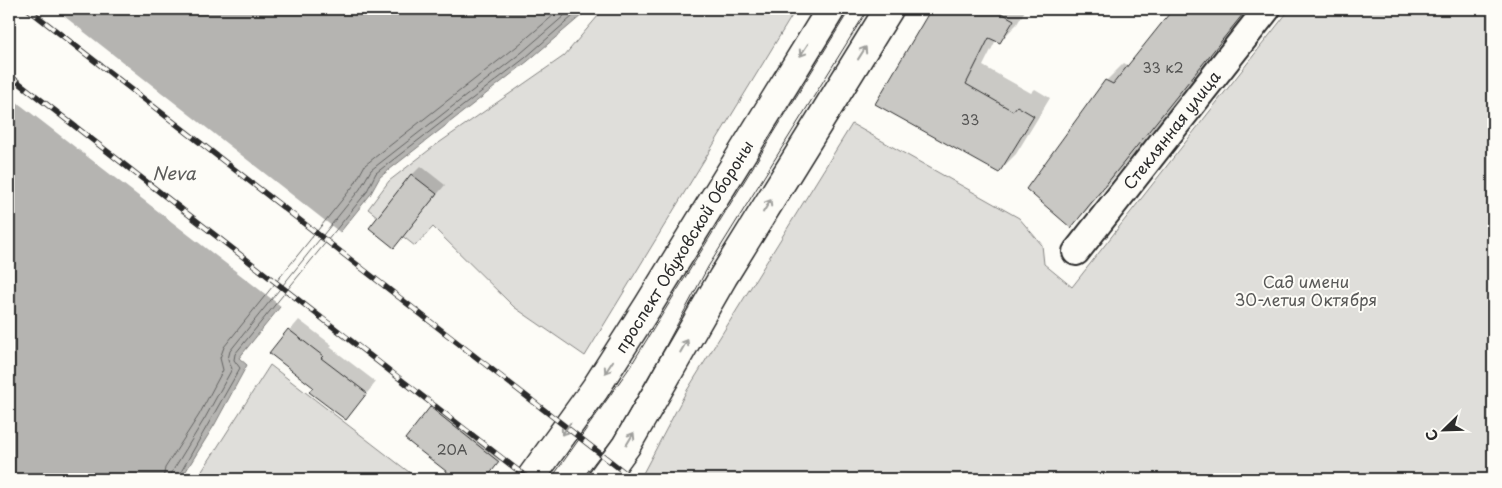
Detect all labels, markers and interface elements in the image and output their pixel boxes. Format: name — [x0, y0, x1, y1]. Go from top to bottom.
one-way arrow — [799, 42, 809, 56]
one-way arrow — [857, 46, 867, 60]
house number: 33 к2 — [1142, 57, 1184, 78]
street label: Стеклянная улица — [1117, 65, 1225, 194]
house number: 33 — [961, 109, 979, 130]
street label: проспект Обуховской Обороны — [608, 135, 758, 357]
water label: Neva — [152, 159, 197, 186]
one-way arrow — [762, 199, 772, 213]
park label: Сад имени 30-летия Октября — [1235, 269, 1377, 311]
one-way arrow — [680, 339, 690, 353]
one-way arrow — [604, 360, 614, 374]
north arrow — [1420, 406, 1470, 456]
one-way arrow — [561, 422, 571, 436]
text: С — [1420, 426, 1443, 444]
one-way arrow — [625, 433, 635, 447]
house number: 20А — [437, 439, 468, 460]

